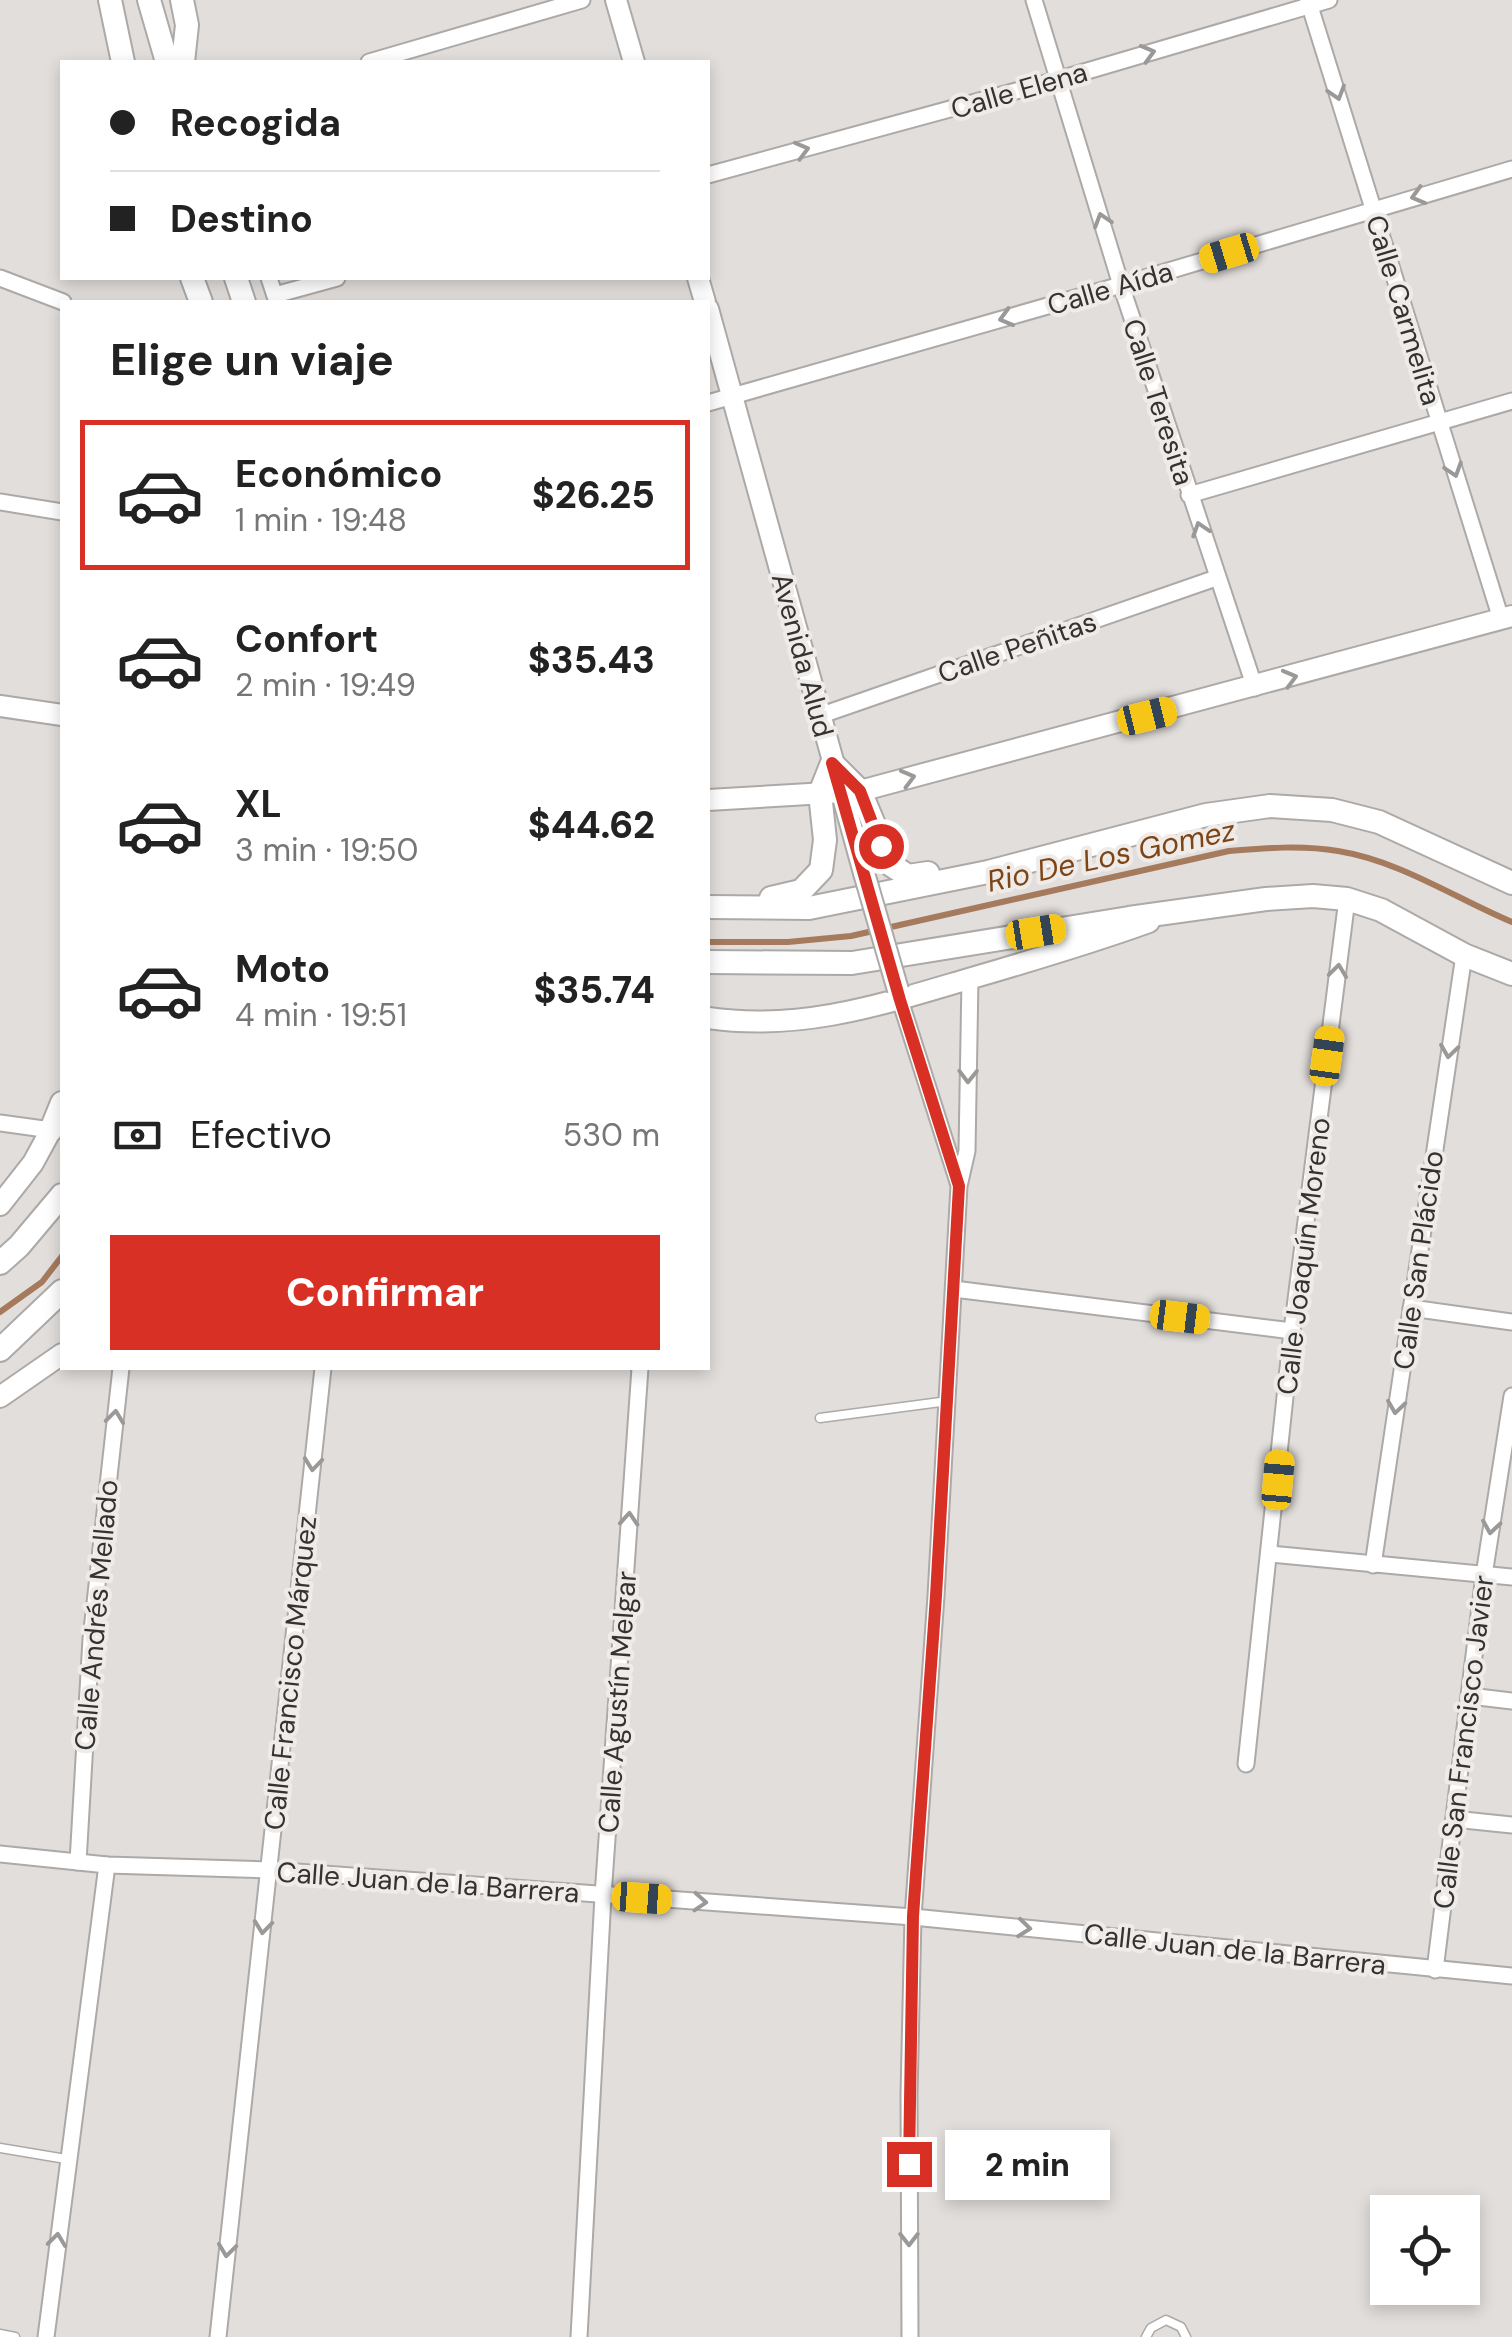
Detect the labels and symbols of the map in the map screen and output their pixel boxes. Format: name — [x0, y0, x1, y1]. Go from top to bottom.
one-way arrow — [1139, 44, 1156, 65]
street label: Calle Elena — [947, 53, 1092, 128]
one-way arrow — [1325, 84, 1346, 101]
one-way arrow — [792, 140, 810, 161]
one-way arrow — [1411, 184, 1428, 205]
street label: Calle Carmelita — [1357, 211, 1450, 410]
one-way arrow — [1093, 212, 1114, 229]
car — [1196, 230, 1262, 276]
street label: Calle Aída — [1043, 253, 1177, 324]
one-way arrow — [998, 306, 1015, 327]
street label: Calle Teresita — [1114, 314, 1203, 490]
one-way arrow — [1442, 461, 1462, 478]
one-way arrow — [1192, 522, 1212, 539]
street label: Avenida Alud — [763, 569, 842, 741]
street label: Calle Peñitas — [933, 603, 1101, 692]
one-way arrow — [1281, 669, 1298, 690]
car — [1114, 694, 1180, 738]
one-way arrow — [899, 769, 916, 790]
water label: Rio De Los Gomez — [983, 810, 1239, 901]
route start — [859, 824, 904, 869]
car — [1004, 912, 1068, 952]
one-way arrow — [1327, 962, 1348, 979]
car — [1308, 1024, 1346, 1088]
one-way arrow — [1439, 1043, 1460, 1060]
one-way arrow — [957, 1069, 978, 1085]
street label: Calle Joaquín Moreno — [1268, 1115, 1339, 1397]
street label: Calle San Plácido — [1385, 1148, 1452, 1372]
car — [1148, 1298, 1212, 1336]
one-way arrow — [1387, 1399, 1408, 1416]
one-way arrow — [104, 1408, 125, 1424]
car — [1260, 1449, 1296, 1511]
one-way arrow — [303, 1457, 324, 1473]
street label: Calle Andrés Mellado — [66, 1478, 127, 1752]
one-way arrow — [618, 1510, 640, 1526]
street label: Calle Francisco Márquez — [256, 1514, 325, 1832]
one-way arrow — [1482, 1519, 1503, 1535]
street label: Calle Agustín Melgar — [590, 1570, 645, 1834]
street label: Calle San Francisco Javier — [1425, 1573, 1502, 1911]
street label: Calle Juan de la Barrera — [275, 1853, 581, 1912]
car — [611, 1881, 673, 1915]
one-way arrow — [693, 1891, 709, 1912]
street label: Calle Juan de la Barrera — [1082, 1915, 1388, 1984]
one-way arrow — [1017, 1917, 1033, 1938]
one-way arrow — [253, 1919, 274, 1935]
callout: 2 min — [944, 2129, 1109, 2199]
route end — [887, 2142, 932, 2187]
one-way arrow — [46, 2232, 67, 2248]
one-way arrow — [899, 2232, 920, 2248]
one-way arrow — [217, 2242, 238, 2258]

